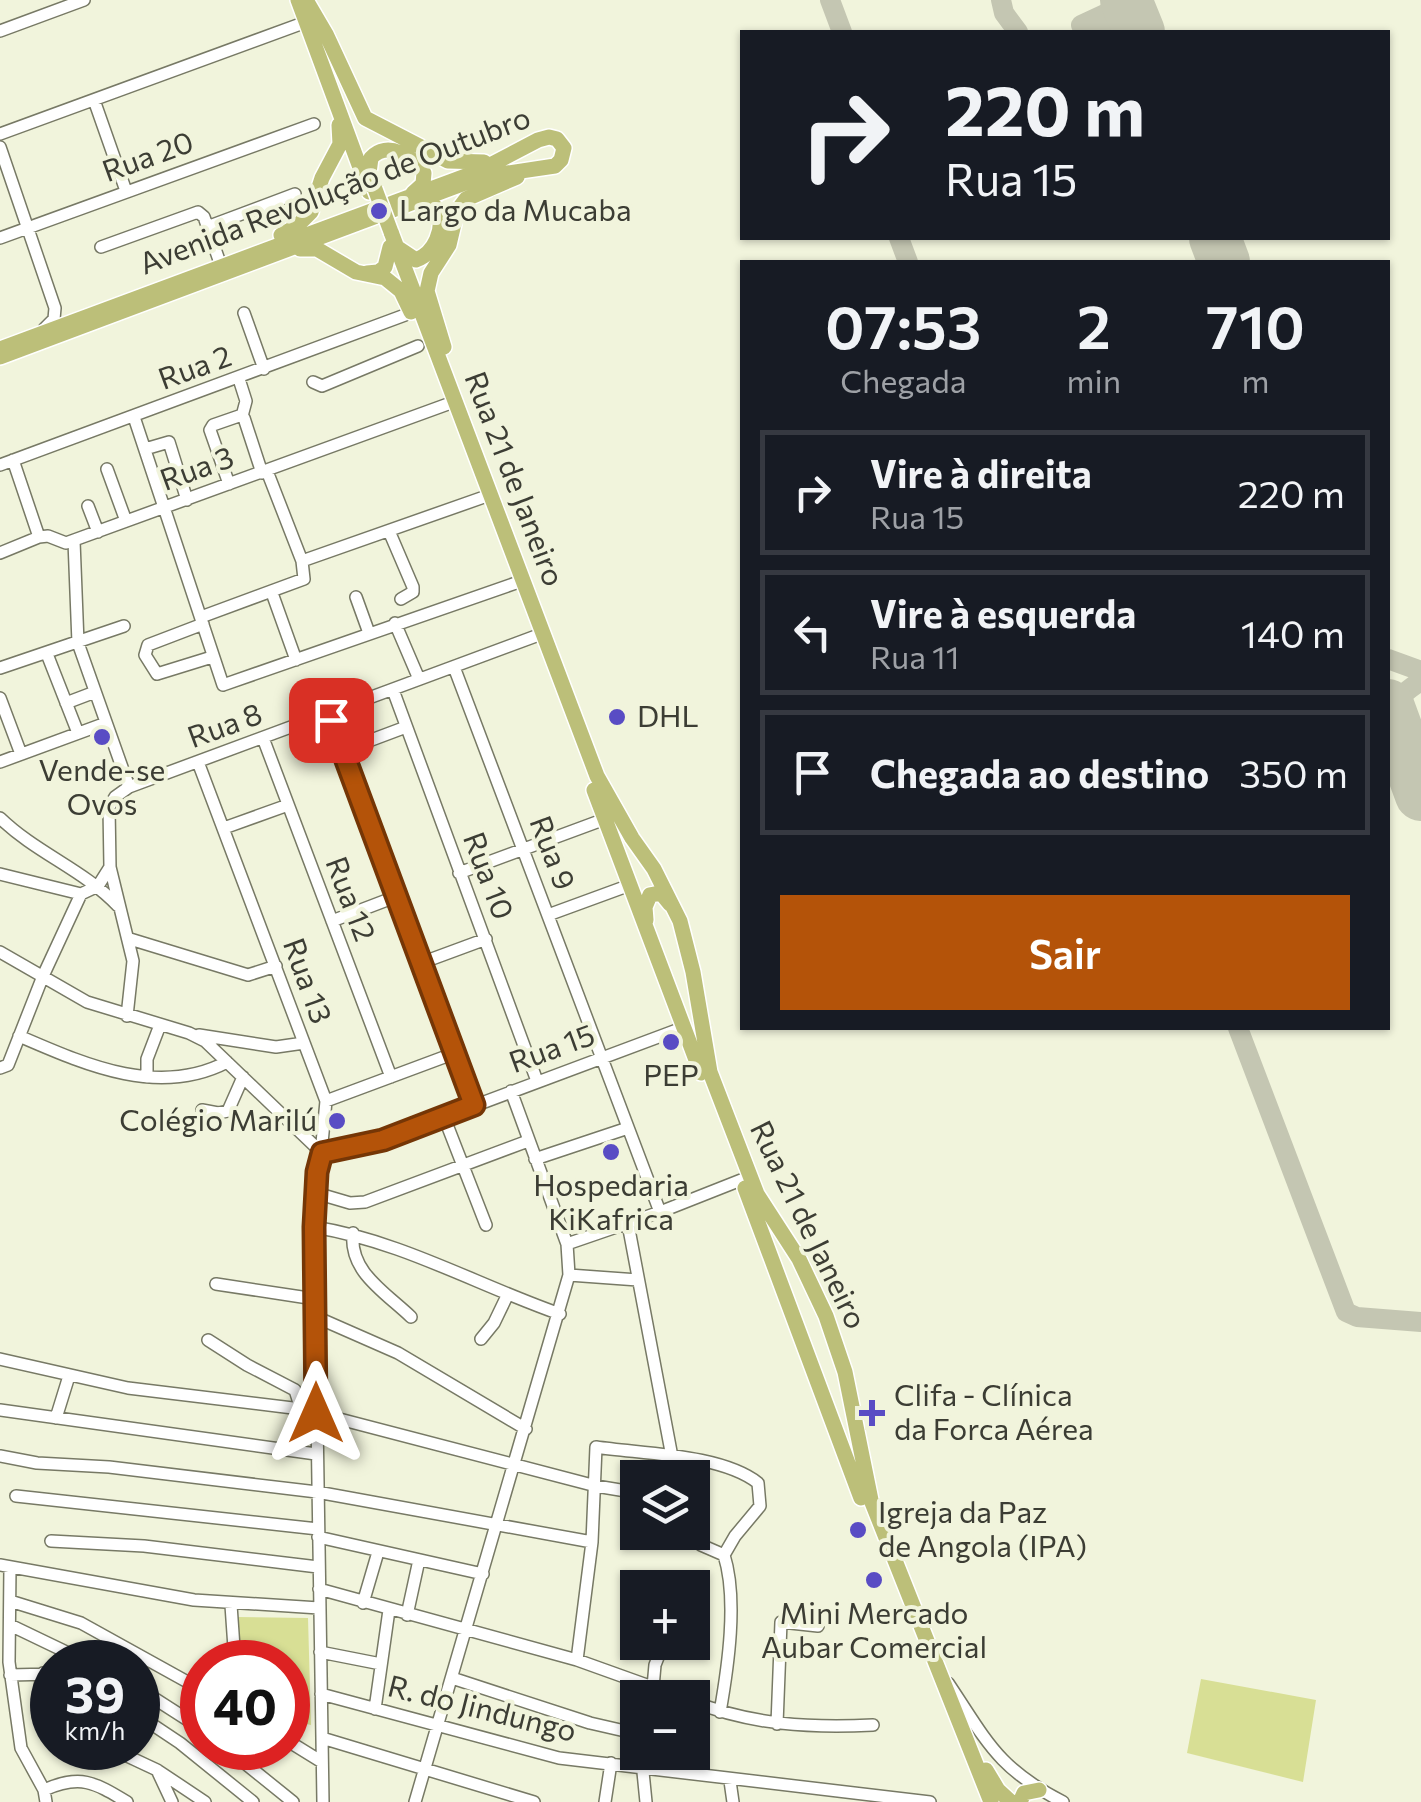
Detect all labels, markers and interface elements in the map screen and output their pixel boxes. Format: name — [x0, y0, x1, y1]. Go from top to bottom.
text: 220 m — [945, 65, 1145, 150]
icon: right — [780, 70, 910, 200]
street label: Avenida Revolução de Outubro — [133, 97, 535, 280]
street label: Rua 20 — [97, 121, 198, 188]
text: Rua 15 — [945, 150, 1077, 205]
place label: Largo da Mucaba — [399, 190, 632, 227]
marker: Largo da Mucaba — [368, 200, 390, 222]
text: 07:53 — [825, 288, 982, 361]
text: 2 — [1077, 288, 1111, 361]
text: 710 — [1206, 288, 1305, 361]
street label: Rua 2 — [153, 335, 236, 396]
text: Chegada — [840, 360, 966, 400]
text: min — [1067, 360, 1121, 400]
text: m — [1242, 360, 1269, 400]
street label: Rua 21 de Janeiro — [458, 366, 574, 591]
street label: Rua 3 — [154, 436, 238, 497]
text: Vire à direita — [870, 449, 1092, 496]
icon: right — [785, 465, 840, 520]
text: 220 m — [1238, 469, 1345, 516]
text: Rua 15 — [870, 496, 964, 536]
text: Vire à esquerda — [870, 589, 1136, 636]
icon: left — [785, 605, 840, 660]
text: 140 m — [1241, 609, 1345, 656]
text: Rua 11 — [870, 636, 959, 676]
pin — [289, 678, 374, 763]
street label: Rua 8 — [182, 693, 266, 754]
icon: arrive — [304, 693, 359, 748]
place label: DHL — [637, 696, 699, 733]
marker: DHL — [606, 706, 628, 728]
marker: Vende-se Ovos — [91, 726, 113, 748]
icon: arrive — [785, 745, 840, 800]
text: Chegada ao destino — [870, 749, 1209, 796]
text: 350 m — [1239, 749, 1348, 796]
place label: Vende-se Ovos — [39, 750, 165, 821]
street label: Rua 9 — [523, 810, 585, 894]
street label: Rua 10 — [457, 826, 524, 924]
street label: Rua 12 — [319, 851, 385, 946]
button: Sair — [780, 895, 1350, 1010]
street label: Rua 13 — [277, 932, 342, 1028]
street label: Rua 15 — [503, 1014, 599, 1079]
marker: PEP — [660, 1031, 682, 1053]
place label: PEP — [643, 1055, 699, 1092]
place label: Colégio Marilú — [119, 1100, 317, 1137]
marker: Colégio Marilú — [326, 1110, 348, 1132]
street label: Rua 21 de Janeiro — [744, 1114, 877, 1334]
marker: Hospedaria KiKafrica — [600, 1141, 622, 1163]
place label: Hospedaria KiKafrica — [533, 1165, 689, 1236]
position arrow — [264, 1361, 368, 1465]
place label: Clifa - Clínica da Forca Aérea — [894, 1375, 1094, 1446]
marker: Clifa - Clínica da Forca Aérea — [859, 1400, 885, 1426]
map controls — [620, 1460, 710, 1770]
button: layers — [620, 1460, 710, 1550]
place label: Igreja da Paz de Angola (IPA) — [878, 1492, 1087, 1563]
marker: Igreja da Paz de Angola (IPA) — [847, 1519, 869, 1541]
marker: Mini Mercado Aubar Comercial — [863, 1569, 885, 1591]
button: + — [620, 1570, 710, 1660]
place label: Mini Mercado Aubar Comercial — [761, 1593, 987, 1664]
speed limit sign: 40 — [180, 1640, 310, 1770]
text: 39 — [65, 1662, 125, 1723]
street label: R. do Jindungo — [385, 1665, 581, 1748]
button: − — [620, 1680, 710, 1770]
text: km/h — [65, 1715, 125, 1745]

